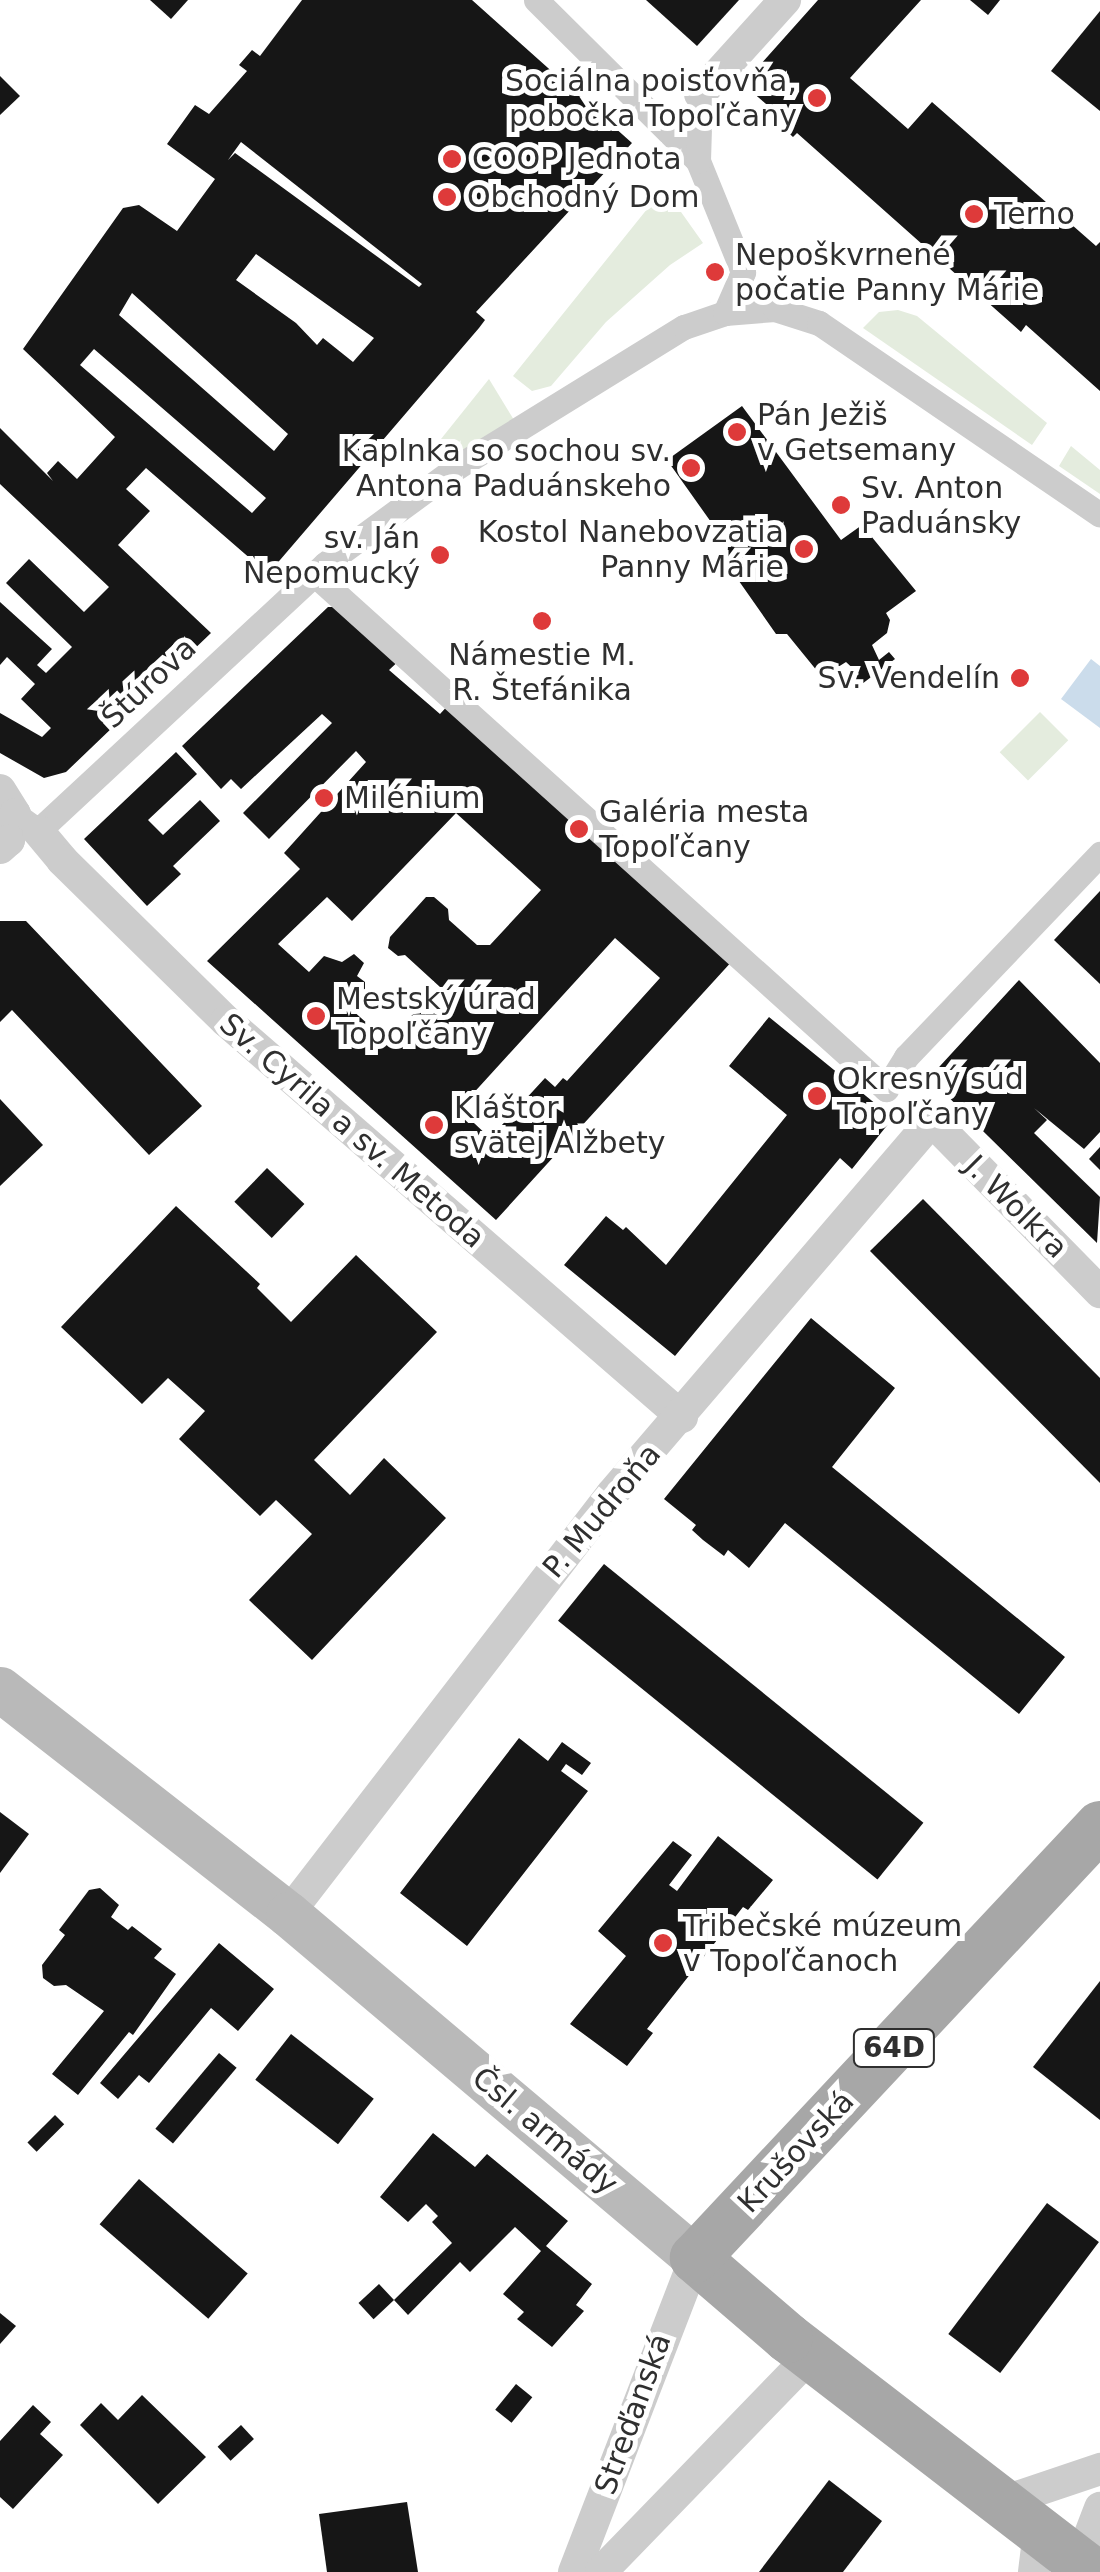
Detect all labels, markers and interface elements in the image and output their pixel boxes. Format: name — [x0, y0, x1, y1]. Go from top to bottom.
place label: Sociálna poisťovňa, pobočka Topoľčany — [505, 63, 797, 134]
marker: Sociálna poisťovňa, pobočka Topoľčany — [806, 87, 828, 109]
place label: COOP Jednota — [472, 141, 682, 177]
marker: COOP Jednota — [441, 148, 463, 170]
place label: Obchodný Dom — [467, 179, 700, 215]
marker: Obchodný Dom — [436, 186, 458, 208]
place label: Terno — [994, 196, 1075, 232]
marker: Terno — [963, 203, 985, 225]
place label: Nepoškvrnené počatie Panny Márie — [735, 237, 1039, 308]
marker: Nepoškvrnené počatie Panny Márie — [704, 261, 726, 283]
place label: Pán Ježiš v Getsemany — [757, 397, 956, 468]
marker: Pán Ježiš v Getsemany — [726, 421, 748, 443]
place label: Kaplnka so sochou sv. Antona Paduánskeho — [342, 433, 671, 504]
marker: Kaplnka so sochou sv. Antona Paduánskeho — [680, 457, 702, 479]
place label: Sv. Anton Paduánsky — [861, 470, 1021, 540]
marker: Sv. Anton Paduánsky — [830, 494, 852, 516]
place label: Kostol Nanebovzatia Panny Márie — [478, 514, 784, 584]
place label: sv. Ján Nepomucký — [243, 520, 420, 590]
marker: Kostol Nanebovzatia Panny Márie — [793, 538, 815, 560]
marker: sv. Ján Nepomucký — [429, 544, 451, 566]
marker: Námestie M. R. Štefánika — [531, 610, 553, 632]
street label: Štúrova — [94, 630, 204, 736]
place label: Námestie M. R. Štefánika — [448, 637, 636, 708]
place label: Sv. Vendelín — [818, 660, 1000, 696]
marker: Sv. Vendelín — [1009, 667, 1031, 689]
place label: Milénium — [344, 780, 481, 816]
marker: Milénium — [313, 787, 335, 809]
place label: Galéria mesta Topoľčany — [599, 794, 809, 864]
marker: Galéria mesta Topoľčany — [568, 818, 590, 840]
place label: Mestský úrad Topoľčany — [336, 981, 536, 1052]
marker: Mestský úrad Topoľčany — [305, 1005, 327, 1027]
street label: Sv. Cyrila a sv. Metoda — [212, 1006, 492, 1256]
place label: Okresný súd Topoľčany — [837, 1061, 1024, 1132]
marker: Okresný súd Topoľčany — [806, 1085, 828, 1107]
place label: Kláštor svätej Alžbety — [454, 1090, 665, 1160]
marker: Kláštor svätej Alžbety — [423, 1114, 445, 1136]
street label: J. Wolkra — [957, 1148, 1075, 1266]
street label: P. Mudroňa — [536, 1437, 668, 1585]
place label: Tribečské múzeum v Topoľčanoch — [683, 1908, 962, 1978]
marker: Tribečské múzeum v Topoľčanoch — [652, 1932, 674, 1954]
road number: 64D — [852, 2025, 936, 2071]
street label: Čsl. armády — [465, 2060, 625, 2202]
street label: Krušovská — [730, 2084, 862, 2220]
street label: Streďanská — [587, 2329, 679, 2499]

